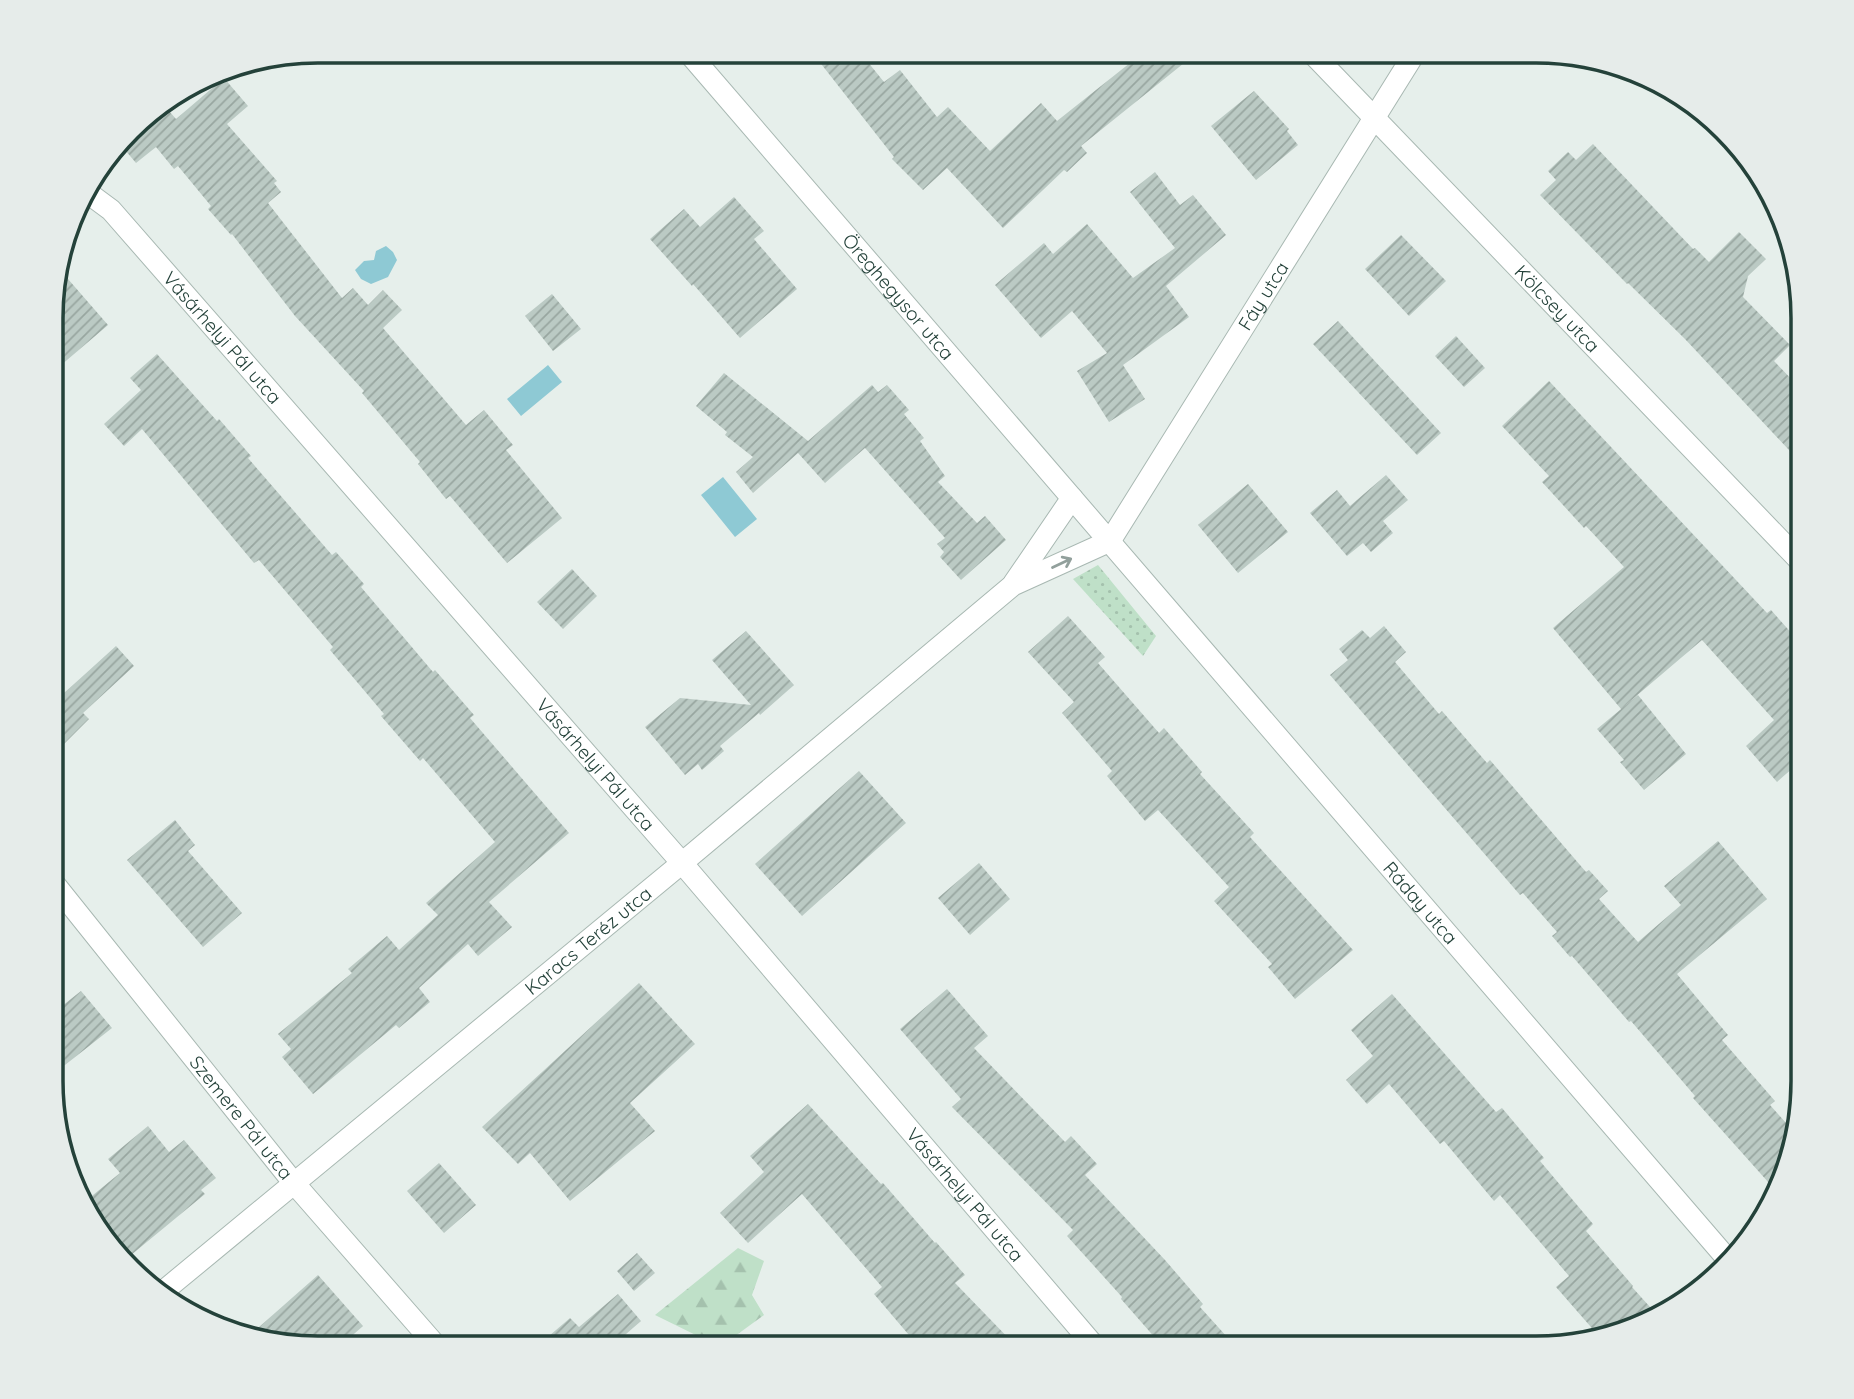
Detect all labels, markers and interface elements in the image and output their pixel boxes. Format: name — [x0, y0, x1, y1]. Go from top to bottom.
street label: Öreghegysor utca — [837, 228, 960, 365]
street label: Fáy utca — [1233, 257, 1293, 335]
street label: Kölcsey utca — [1510, 260, 1605, 357]
street label: Vásárhelyi Pál utca — [158, 266, 287, 409]
one-way arrow — [1051, 556, 1072, 569]
street label: Vásárhelyi Pál utca — [531, 693, 660, 836]
street label: Ráday utca — [1378, 856, 1463, 949]
street label: Karacs Teréz utca — [520, 881, 656, 1000]
street label: Szemere Pál utca — [184, 1051, 298, 1184]
street label: Vásárhelyi Pál utca — [901, 1123, 1029, 1266]

